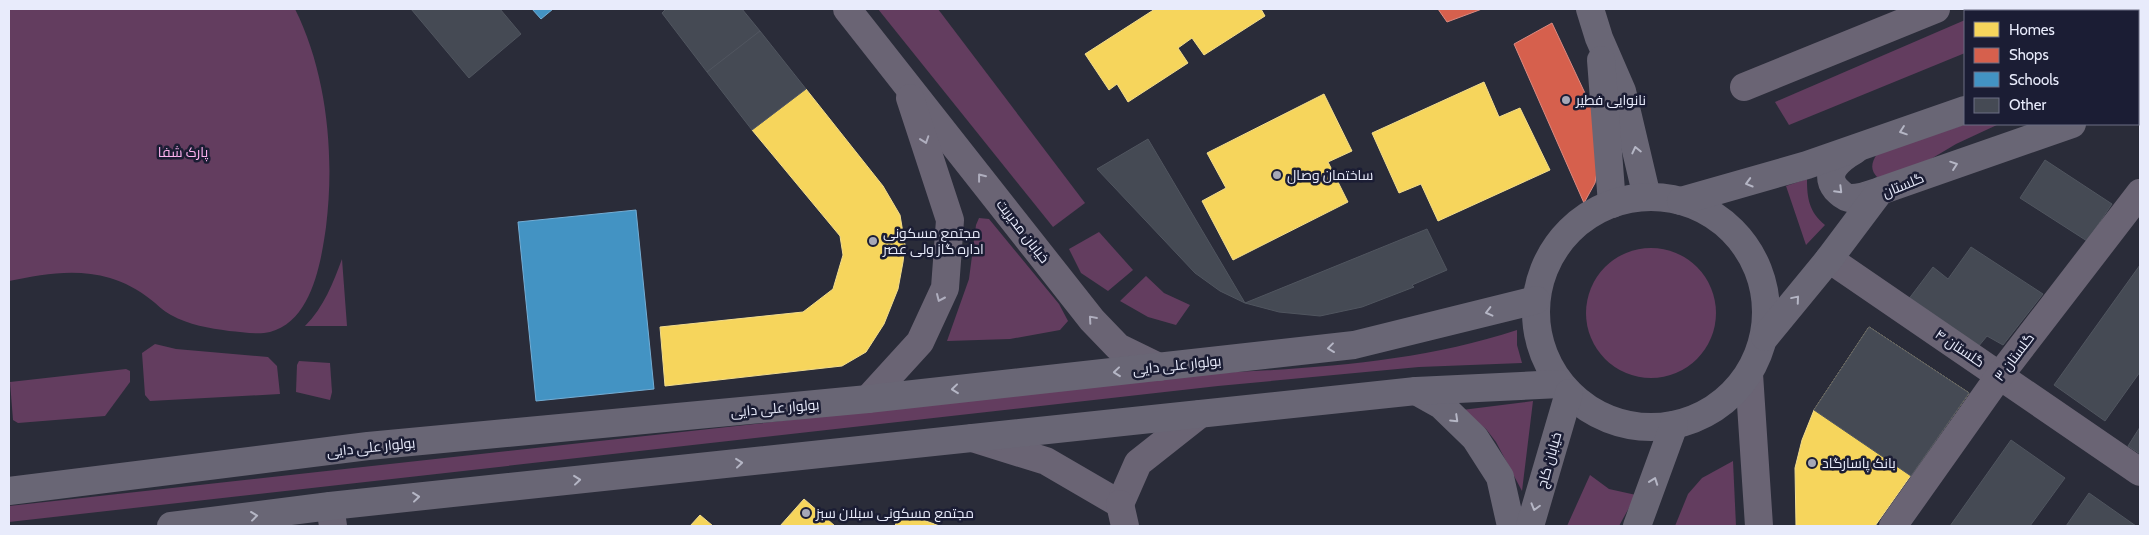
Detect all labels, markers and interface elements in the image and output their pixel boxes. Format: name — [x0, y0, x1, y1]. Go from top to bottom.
legend — [1964, 10, 2139, 125]
text: Homes — [2009, 21, 2055, 39]
text: Shops — [2009, 46, 2049, 64]
text: Schools — [2009, 71, 2059, 89]
place label: نانوایی فطیر — [1575, 91, 1646, 109]
marker: نانوایی فطیر — [1560, 94, 1572, 106]
text: Other — [2009, 96, 2046, 114]
one-way arrow — [1899, 125, 1907, 135]
one-way arrow — [919, 136, 929, 144]
park label: پارک شفا — [158, 143, 208, 162]
one-way arrow — [1631, 146, 1641, 154]
one-way arrow — [1949, 161, 1957, 171]
place label: ساختمان وصال — [1287, 166, 1373, 184]
marker: ساختمان وصال — [1271, 169, 1283, 181]
street label: گلستان — [1880, 169, 1926, 201]
one-way arrow — [978, 174, 986, 183]
one-way arrow — [1745, 177, 1753, 187]
one-way arrow — [1833, 185, 1842, 194]
street label: خیابان مدیریت — [993, 196, 1053, 266]
place label: مجتمع مسکونی اداره گاز ولی عصر — [882, 224, 984, 258]
marker: مجتمع مسکونی اداره گاز ولی عصر — [867, 235, 879, 247]
one-way arrow — [936, 293, 946, 302]
one-way arrow — [1790, 296, 1799, 305]
one-way arrow — [1484, 306, 1493, 317]
one-way arrow — [1089, 316, 1098, 325]
street label: گلستان ۴ — [1932, 325, 1988, 371]
street label: گلستان ۳ — [1990, 329, 2038, 385]
one-way arrow — [1326, 342, 1334, 353]
street label: بولوار علی دایی — [1132, 351, 1222, 379]
one-way arrow — [1113, 366, 1121, 377]
one-way arrow — [951, 383, 959, 394]
street label: بولوار علی دایی — [730, 395, 820, 421]
one-way arrow — [1450, 413, 1459, 422]
street label: خیابان کاج — [1532, 430, 1566, 490]
street label: بولوار علی دایی — [326, 433, 416, 461]
place label: بانک پاسارگاد — [1822, 454, 1896, 473]
marker: بانک پاسارگاد — [1806, 457, 1818, 469]
one-way arrow — [735, 458, 743, 469]
one-way arrow — [574, 475, 582, 486]
one-way arrow — [1648, 477, 1658, 485]
one-way arrow — [412, 492, 420, 503]
one-way arrow — [1531, 503, 1541, 511]
place label: مجتمع مسکونی سبلان سبز — [815, 504, 974, 522]
marker: مجتمع مسکونی سبلان سبز — [800, 507, 812, 519]
one-way arrow — [251, 511, 259, 522]

